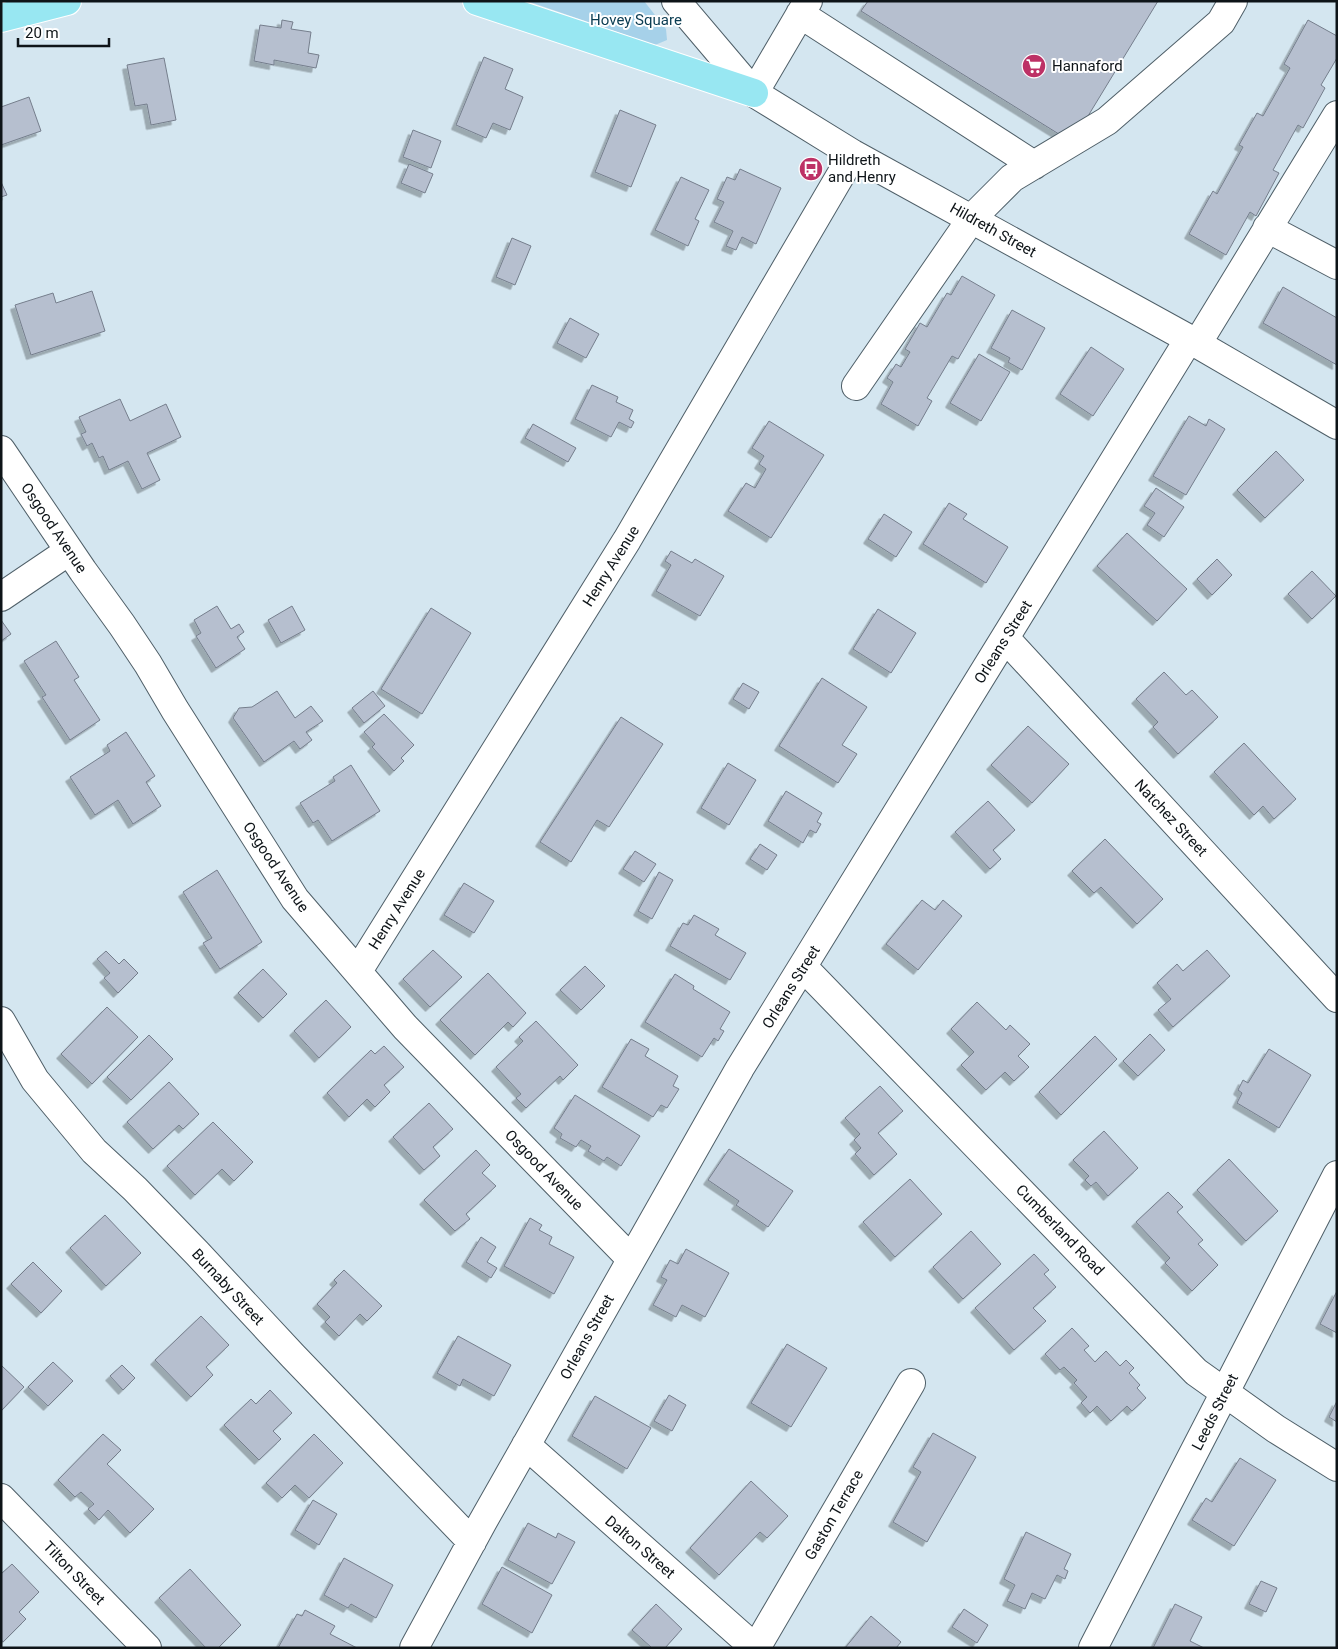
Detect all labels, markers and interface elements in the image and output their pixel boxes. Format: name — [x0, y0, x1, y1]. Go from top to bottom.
park label: Hovey Square — [590, 11, 682, 29]
scale bar — [18, 15, 109, 47]
text: 20 m — [25, 24, 59, 42]
supermarket icon: Hannaford — [1021, 53, 1047, 79]
place label: Hannaford — [1052, 57, 1123, 75]
place label: Hildreth and Henry — [828, 151, 896, 186]
bus stop icon: Hildreth and Henry — [798, 156, 824, 182]
street label: Hildreth Street — [947, 199, 1039, 261]
street label: Osgood Avenue — [17, 480, 91, 577]
street label: Henry Avenue — [579, 522, 643, 610]
street label: Orleans Street — [970, 597, 1036, 687]
street label: Natchez Street — [1131, 776, 1211, 860]
street label: Osgood Avenue — [239, 819, 313, 916]
street label: Henry Avenue — [365, 865, 429, 953]
street label: Orleans Street — [758, 942, 824, 1032]
street label: Osgood Avenue — [501, 1126, 587, 1214]
street label: Cumberland Road — [1012, 1181, 1108, 1279]
street label: Burnaby Street — [188, 1245, 268, 1329]
street label: Orleans Street — [556, 1291, 618, 1383]
street label: Leeds Street — [1188, 1371, 1242, 1453]
street label: Gaston Terrace — [801, 1467, 867, 1563]
street label: Dalton Street — [601, 1512, 679, 1582]
street label: Tilton Street — [39, 1538, 109, 1609]

